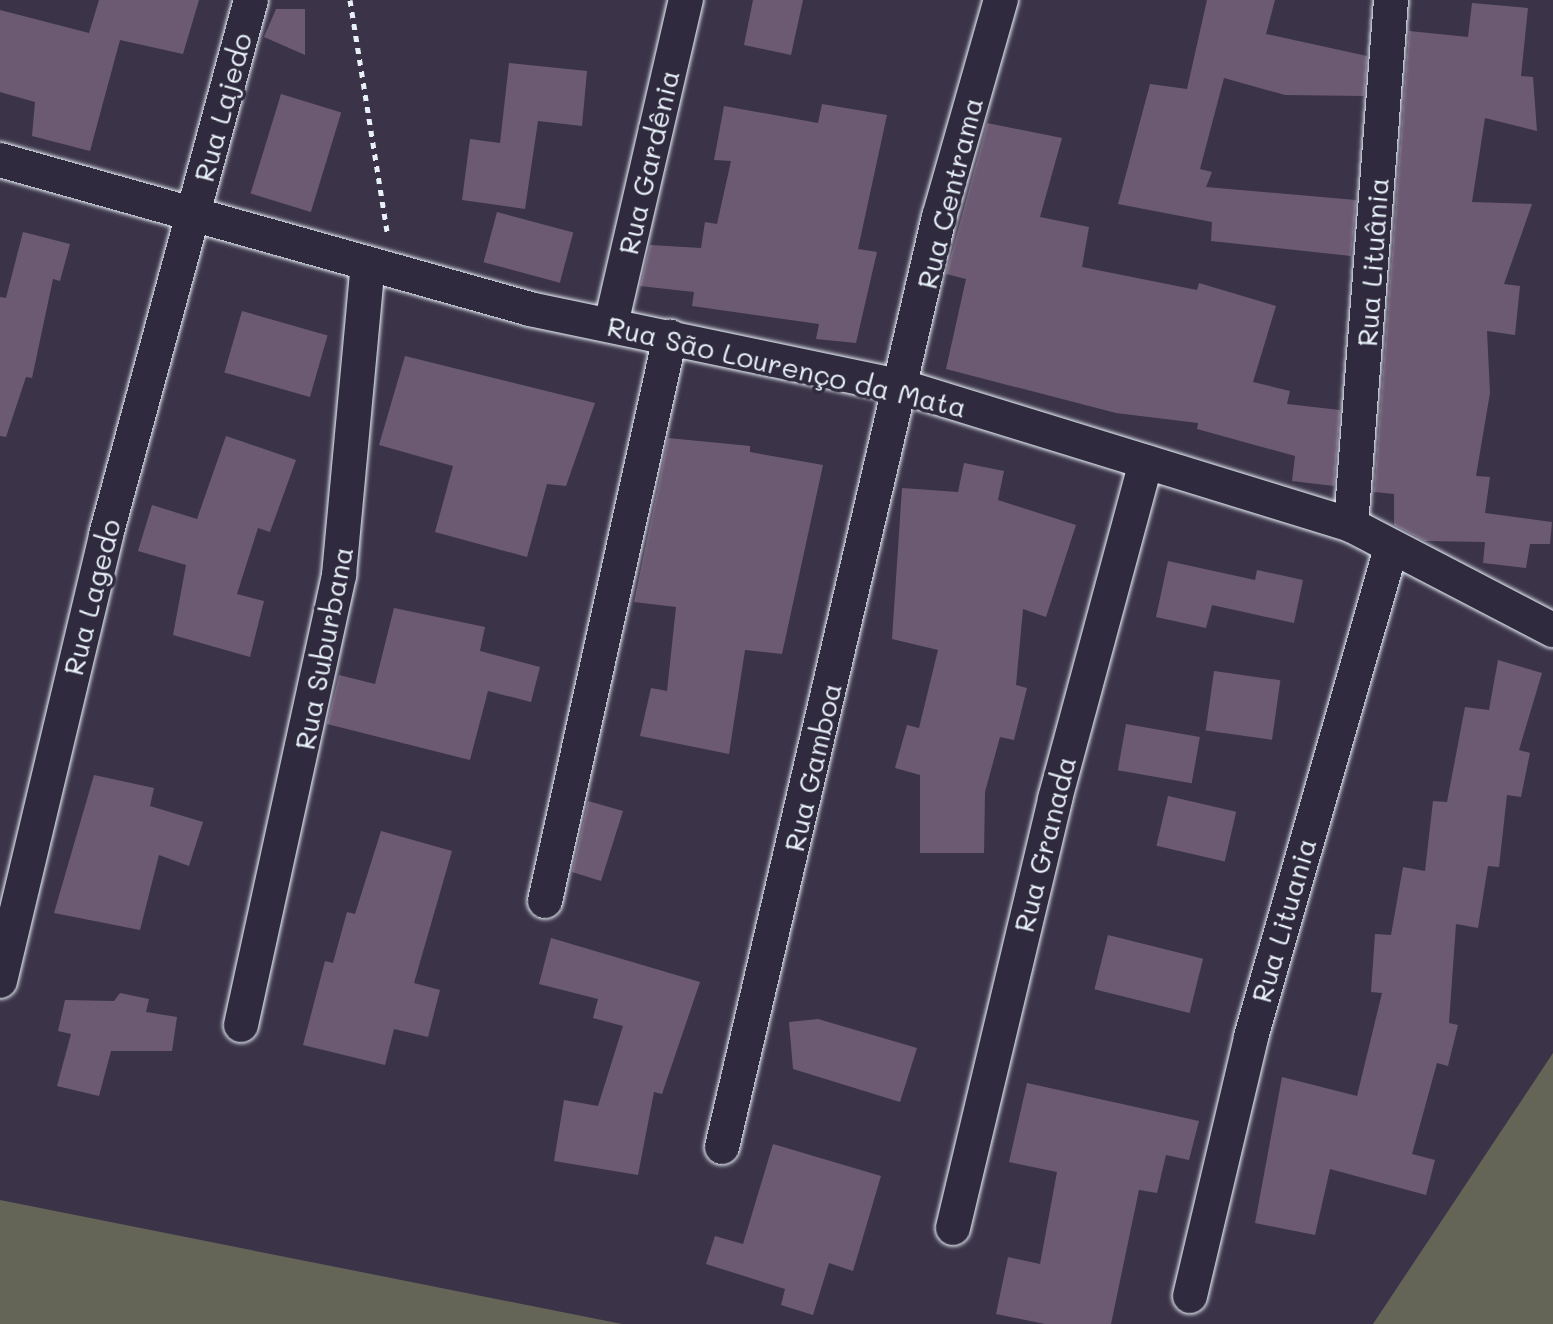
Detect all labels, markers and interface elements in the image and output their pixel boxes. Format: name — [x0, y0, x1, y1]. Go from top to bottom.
street label: Rua Lajedo — [186, 29, 258, 185]
street label: Rua Gardênia — [610, 66, 686, 258]
street label: Rua Centrama — [909, 94, 989, 292]
street label: Rua Lituânia — [1349, 176, 1395, 348]
street label: Rua São Lourenço da Mata — [604, 308, 970, 424]
street label: Rua Lagedo — [55, 515, 127, 679]
street label: Rua Suburbana — [287, 544, 359, 752]
street label: Rua Gamboa — [776, 679, 848, 855]
street label: Rua Granada — [1006, 753, 1082, 935]
street label: Rua Lituania — [1243, 834, 1323, 1006]

